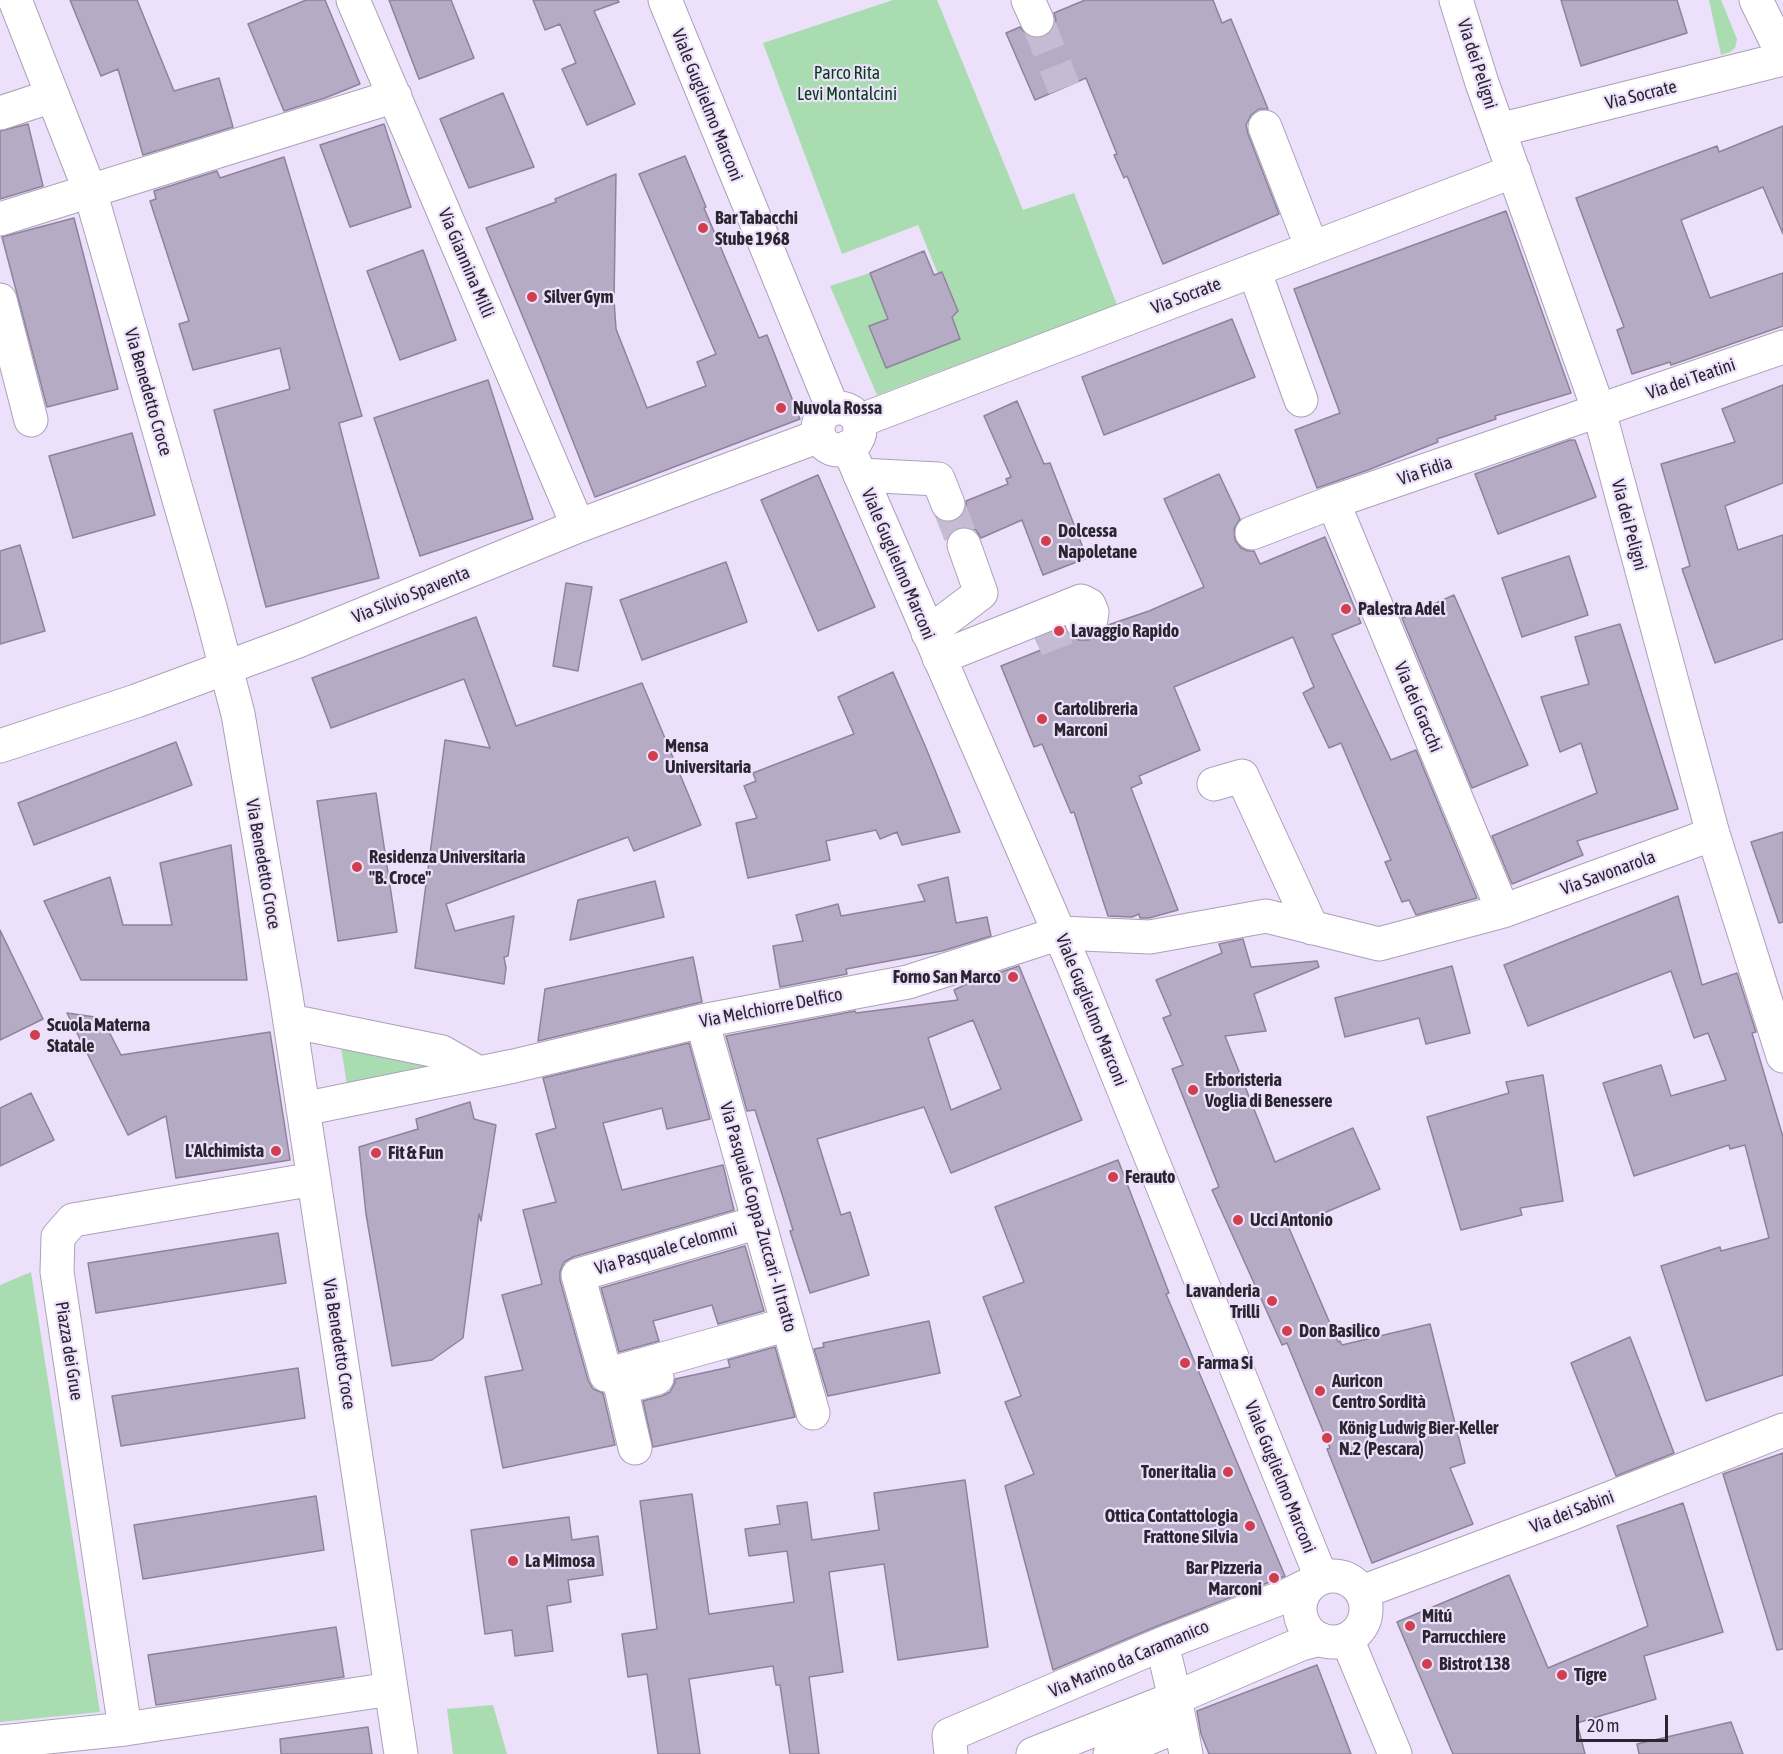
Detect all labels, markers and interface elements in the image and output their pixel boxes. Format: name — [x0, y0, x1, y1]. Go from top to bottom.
street label: Via dei Peligni — [1452, 16, 1502, 112]
street label: Viale Guglielmo Marconi — [667, 26, 747, 184]
park label: Parco Rita Levi Montalcini — [797, 62, 897, 104]
street label: Via Socrate — [1603, 76, 1679, 114]
street label: Via Giannina Milli — [433, 205, 499, 321]
place label: Bar Tabacchi Stube 1968 — [715, 207, 798, 250]
marker: Bar Tabacchi Stube 1968 — [696, 221, 710, 235]
street label: Via Socrate — [1148, 273, 1224, 319]
place label: Silver Gym — [544, 286, 613, 308]
marker: Silver Gym — [525, 290, 539, 304]
street label: Via Benedetto Croce — [119, 326, 177, 458]
street label: Via dei Teatini — [1644, 354, 1738, 404]
place label: Nuvola Rossa — [793, 397, 882, 419]
marker: Nuvola Rossa — [774, 401, 788, 415]
street label: Via Fidia — [1395, 452, 1455, 490]
street label: Via dei Peligni — [1606, 477, 1652, 573]
street label: Viale Guglielmo Marconi — [856, 485, 940, 643]
place label: Dolcessa Napoletane — [1058, 520, 1137, 562]
marker: Dolcessa Napoletane — [1039, 534, 1053, 548]
street label: Via Silvio Spaventa — [349, 562, 473, 628]
place label: Palestra Adel — [1358, 598, 1445, 620]
marker: Palestra Adel — [1339, 602, 1353, 616]
place label: Lavaggio Rapido — [1071, 620, 1179, 642]
marker: Lavaggio Rapido — [1052, 624, 1066, 638]
street label: Via dei Gracchi — [1389, 659, 1447, 755]
place label: Cartolibreria Marconi — [1054, 698, 1138, 740]
marker: Cartolibreria Marconi — [1035, 712, 1049, 726]
place label: Mensa Universitaria — [665, 735, 751, 777]
marker: Mensa Universitaria — [646, 749, 660, 763]
street label: Via Benedetto Croce — [241, 797, 285, 931]
place label: Residenza Universitaria "B. Croce" — [369, 846, 525, 888]
street label: Via Savonarola — [1558, 846, 1658, 900]
marker: Residenza Universitaria "B. Croce" — [350, 860, 364, 874]
street label: Viale Guglielmo Marconi — [1051, 931, 1131, 1089]
place label: Forno San Marco — [893, 966, 1001, 988]
marker: Forno San Marco — [1006, 970, 1020, 984]
street label: Via Melchiorre Delfico — [698, 984, 844, 1032]
place label: Scuola Materna Statale — [47, 1014, 150, 1056]
marker: Scuola Materna Statale — [28, 1028, 42, 1042]
place label: Erboristeria Voglia di Benessere — [1205, 1069, 1332, 1112]
marker: Erboristeria Voglia di Benessere — [1186, 1083, 1200, 1097]
street label: Via Pasquale Coppa Zuccari - II tratto — [715, 1099, 801, 1335]
place label: L'Alchimista — [185, 1140, 264, 1162]
place label: Fit & Fun — [388, 1142, 443, 1164]
marker: L'Alchimista — [269, 1144, 283, 1158]
marker: Fit & Fun — [369, 1146, 383, 1160]
place label: Ferauto — [1125, 1166, 1176, 1188]
marker: Ferauto — [1106, 1170, 1120, 1184]
place label: Ucci Antonio — [1250, 1209, 1333, 1231]
marker: Ucci Antonio — [1231, 1213, 1245, 1227]
street label: Via Pasquale Celommi — [592, 1218, 740, 1280]
street label: Via Benedetto Croce — [318, 1277, 360, 1411]
place label: Lavanderia Trilli — [1186, 1280, 1260, 1322]
marker: Lavanderia Trilli — [1265, 1294, 1279, 1308]
street label: Piazza dei Grue — [51, 1300, 87, 1402]
place label: Don Basilico — [1299, 1320, 1380, 1342]
marker: Don Basilico — [1280, 1324, 1294, 1338]
place label: Farma Si — [1197, 1352, 1253, 1374]
marker: Farma Si — [1178, 1356, 1192, 1370]
place label: Auricon Centro Sordità — [1332, 1370, 1426, 1412]
marker: Auricon Centro Sordità — [1313, 1384, 1327, 1398]
street label: Viale Guglielmo Marconi — [1240, 1398, 1320, 1556]
place label: König Ludwig Bier-Keller N.2 (Pescara) — [1339, 1417, 1498, 1460]
marker: König Ludwig Bier-Keller N.2 (Pescara) — [1320, 1431, 1334, 1445]
place label: Toner italia — [1141, 1461, 1216, 1483]
marker: Toner italia — [1221, 1465, 1235, 1479]
street label: Via dei Sabini — [1527, 1486, 1617, 1538]
place label: Ottica Contattologia Frattone Silvia — [1105, 1505, 1238, 1547]
marker: Ottica Contattologia Frattone Silvia — [1243, 1519, 1257, 1533]
place label: La Mimosa — [525, 1550, 595, 1572]
marker: La Mimosa — [506, 1554, 520, 1568]
place label: Bar Pizzeria Marconi — [1186, 1557, 1262, 1600]
marker: Bar Pizzeria Marconi — [1267, 1571, 1281, 1585]
place label: Mitú Parrucchiere — [1422, 1605, 1506, 1648]
street label: Via Marino da Caramanico — [1046, 1615, 1212, 1703]
marker: Mitú Parrucchiere — [1403, 1619, 1417, 1633]
place label: Bistrot 138 — [1439, 1653, 1510, 1675]
marker: Bistrot 138 — [1420, 1657, 1434, 1671]
place label: Tigre — [1574, 1664, 1607, 1686]
marker: Tigre — [1555, 1668, 1569, 1682]
scale bar — [1579, 1703, 1670, 1741]
text: 20 m — [1587, 1715, 1619, 1736]

